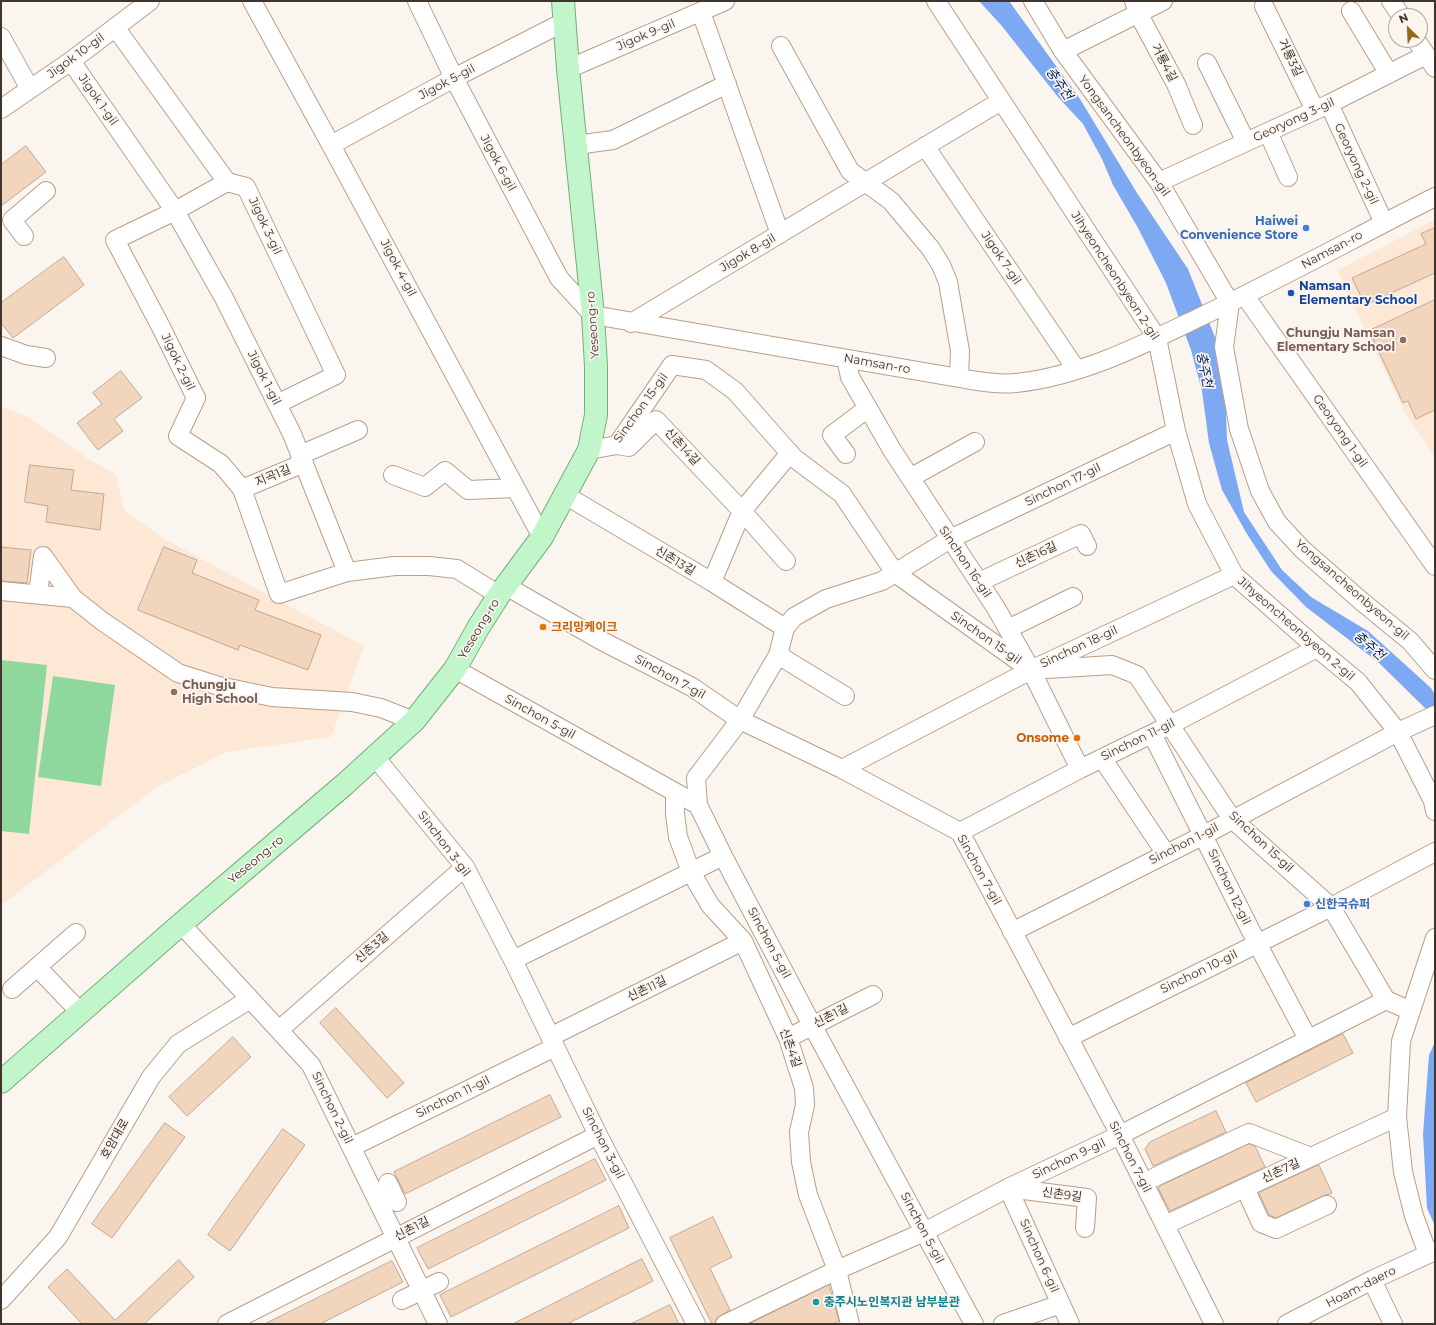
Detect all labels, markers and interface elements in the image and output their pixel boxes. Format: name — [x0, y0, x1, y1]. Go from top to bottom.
north arrow — [1388, 8, 1428, 48]
text: N — [1397, 10, 1410, 26]
street label: Jigok 9-gil — [615, 16, 677, 54]
street label: Jigok 10-gil — [45, 30, 107, 82]
street label: 거룡3길 — [1275, 37, 1305, 79]
street label: 거룡4길 — [1148, 41, 1180, 85]
street label: Jigok 5-gil — [416, 61, 478, 103]
water label: 충주천 — [1043, 65, 1075, 103]
street label: Jigok 1-gil — [75, 72, 121, 128]
street label: Yongsancheonbyeon-gil — [1075, 73, 1173, 199]
street label: Georyong 3-gil — [1251, 95, 1337, 145]
street label: Georyong 2-gil — [1331, 121, 1381, 207]
street label: Jigok 6-gil — [477, 132, 519, 194]
street label: Jigok 3-gil — [245, 195, 285, 257]
street label: Jihyeoncheonbyeon 2-gil — [1068, 209, 1162, 343]
place label: Haiwei Convenience Store — [1180, 214, 1298, 242]
marker: Haiwei Convenience Store — [1301, 223, 1311, 233]
street label: Namsan-ro — [1299, 228, 1365, 272]
street label: Jigok 7-gil — [978, 229, 1024, 287]
street label: Jigok 8-gil — [718, 231, 778, 275]
street label: Jigok 4-gil — [377, 237, 419, 299]
place label: Namsan Elementary School — [1299, 279, 1417, 307]
marker: Namsan Elementary School — [1286, 288, 1296, 298]
street label: Yeseong-ro — [583, 291, 603, 359]
place label: Chungju Namsan Elementary School — [1277, 326, 1395, 354]
street label: Jigok 2-gil — [158, 331, 198, 393]
marker: Chungju Namsan Elementary School — [1398, 335, 1408, 345]
street label: Jigok 1-gil — [244, 348, 284, 408]
street label: Namsan-ro — [843, 351, 911, 377]
water label: 충주천 — [1193, 351, 1215, 389]
street label: Sinchon 15-gil — [611, 370, 671, 446]
street label: Georyong 1-gil — [1309, 392, 1371, 470]
street label: 신촌14길 — [661, 425, 703, 469]
street label: Sinchon 17-gil — [1023, 460, 1103, 510]
street label: 지곡1길 — [253, 462, 293, 490]
street label: Sinchon 16-gil — [936, 523, 994, 601]
street label: Yongsancheonbyeon-gil — [1292, 537, 1412, 643]
street label: 신촌16길 — [1013, 539, 1059, 571]
street label: 신촌13길 — [652, 543, 698, 579]
street label: Jihyeoncheonbyeon 2-gil — [1235, 574, 1357, 684]
street label: Yeseong-ro — [455, 596, 503, 662]
street label: Sinchon 15-gil — [948, 608, 1024, 668]
place label: 크리밍케이크 — [551, 620, 617, 634]
marker: 크리밍케이크 — [538, 622, 548, 632]
street label: Sinchon 18-gil — [1038, 623, 1120, 671]
water label: 충주천 — [1350, 628, 1388, 664]
street label: Sinchon 7-gil — [632, 652, 708, 702]
place label: Chungju High School — [182, 678, 258, 706]
marker: Chungju High School — [169, 687, 179, 697]
street label: Sinchon 5-gil — [502, 692, 578, 742]
street label: Sinchon 11-gil — [1099, 716, 1177, 764]
place label: Onsome — [1016, 731, 1069, 745]
marker: Onsome — [1072, 733, 1082, 743]
street label: Sinchon 3-gil — [415, 808, 473, 880]
street label: Sinchon 15-gil — [1226, 809, 1296, 875]
street label: Sinchon 1-gil — [1147, 820, 1221, 868]
street label: Sinchon 7-gil — [954, 832, 1004, 908]
street label: Yeseong-ro — [225, 833, 287, 887]
street label: Sinchon 12-gil — [1204, 847, 1254, 927]
place label: 신한국슈퍼 — [1315, 897, 1370, 911]
marker: 신한국슈퍼 — [1302, 899, 1312, 909]
street label: Sinchon 5-gil — [744, 905, 794, 981]
street label: 신촌3길 — [352, 929, 392, 967]
street label: Sinchon 10-gil — [1158, 947, 1240, 997]
street label: 신촌11길 — [625, 973, 669, 1005]
street label: 신촌1길 — [811, 1001, 851, 1031]
street label: 신촌4길 — [776, 1026, 804, 1070]
street label: Sinchon 2-gil — [308, 1070, 356, 1146]
street label: Sinchon 11-gil — [414, 1073, 492, 1121]
street label: Sinchon 3-gil — [579, 1105, 627, 1181]
street label: 호암대로 — [98, 1116, 132, 1162]
street label: Sinchon 7-gil — [1106, 1119, 1154, 1195]
street label: Sinchon 9-gil — [1030, 1136, 1108, 1182]
street label: 신촌7길 — [1260, 1156, 1302, 1186]
street label: 신촌9길 — [1041, 1185, 1083, 1205]
street label: Sinchon 5-gil — [897, 1190, 947, 1266]
street label: 신촌1길 — [392, 1214, 432, 1244]
street label: Sinchon 6-gil — [1016, 1217, 1062, 1295]
street label: Hoam-daero — [1324, 1263, 1398, 1311]
place label: 충주시노인복지관 남부분관 — [824, 1295, 960, 1309]
marker: 충주시노인복지관 남부분관 — [811, 1297, 821, 1307]

